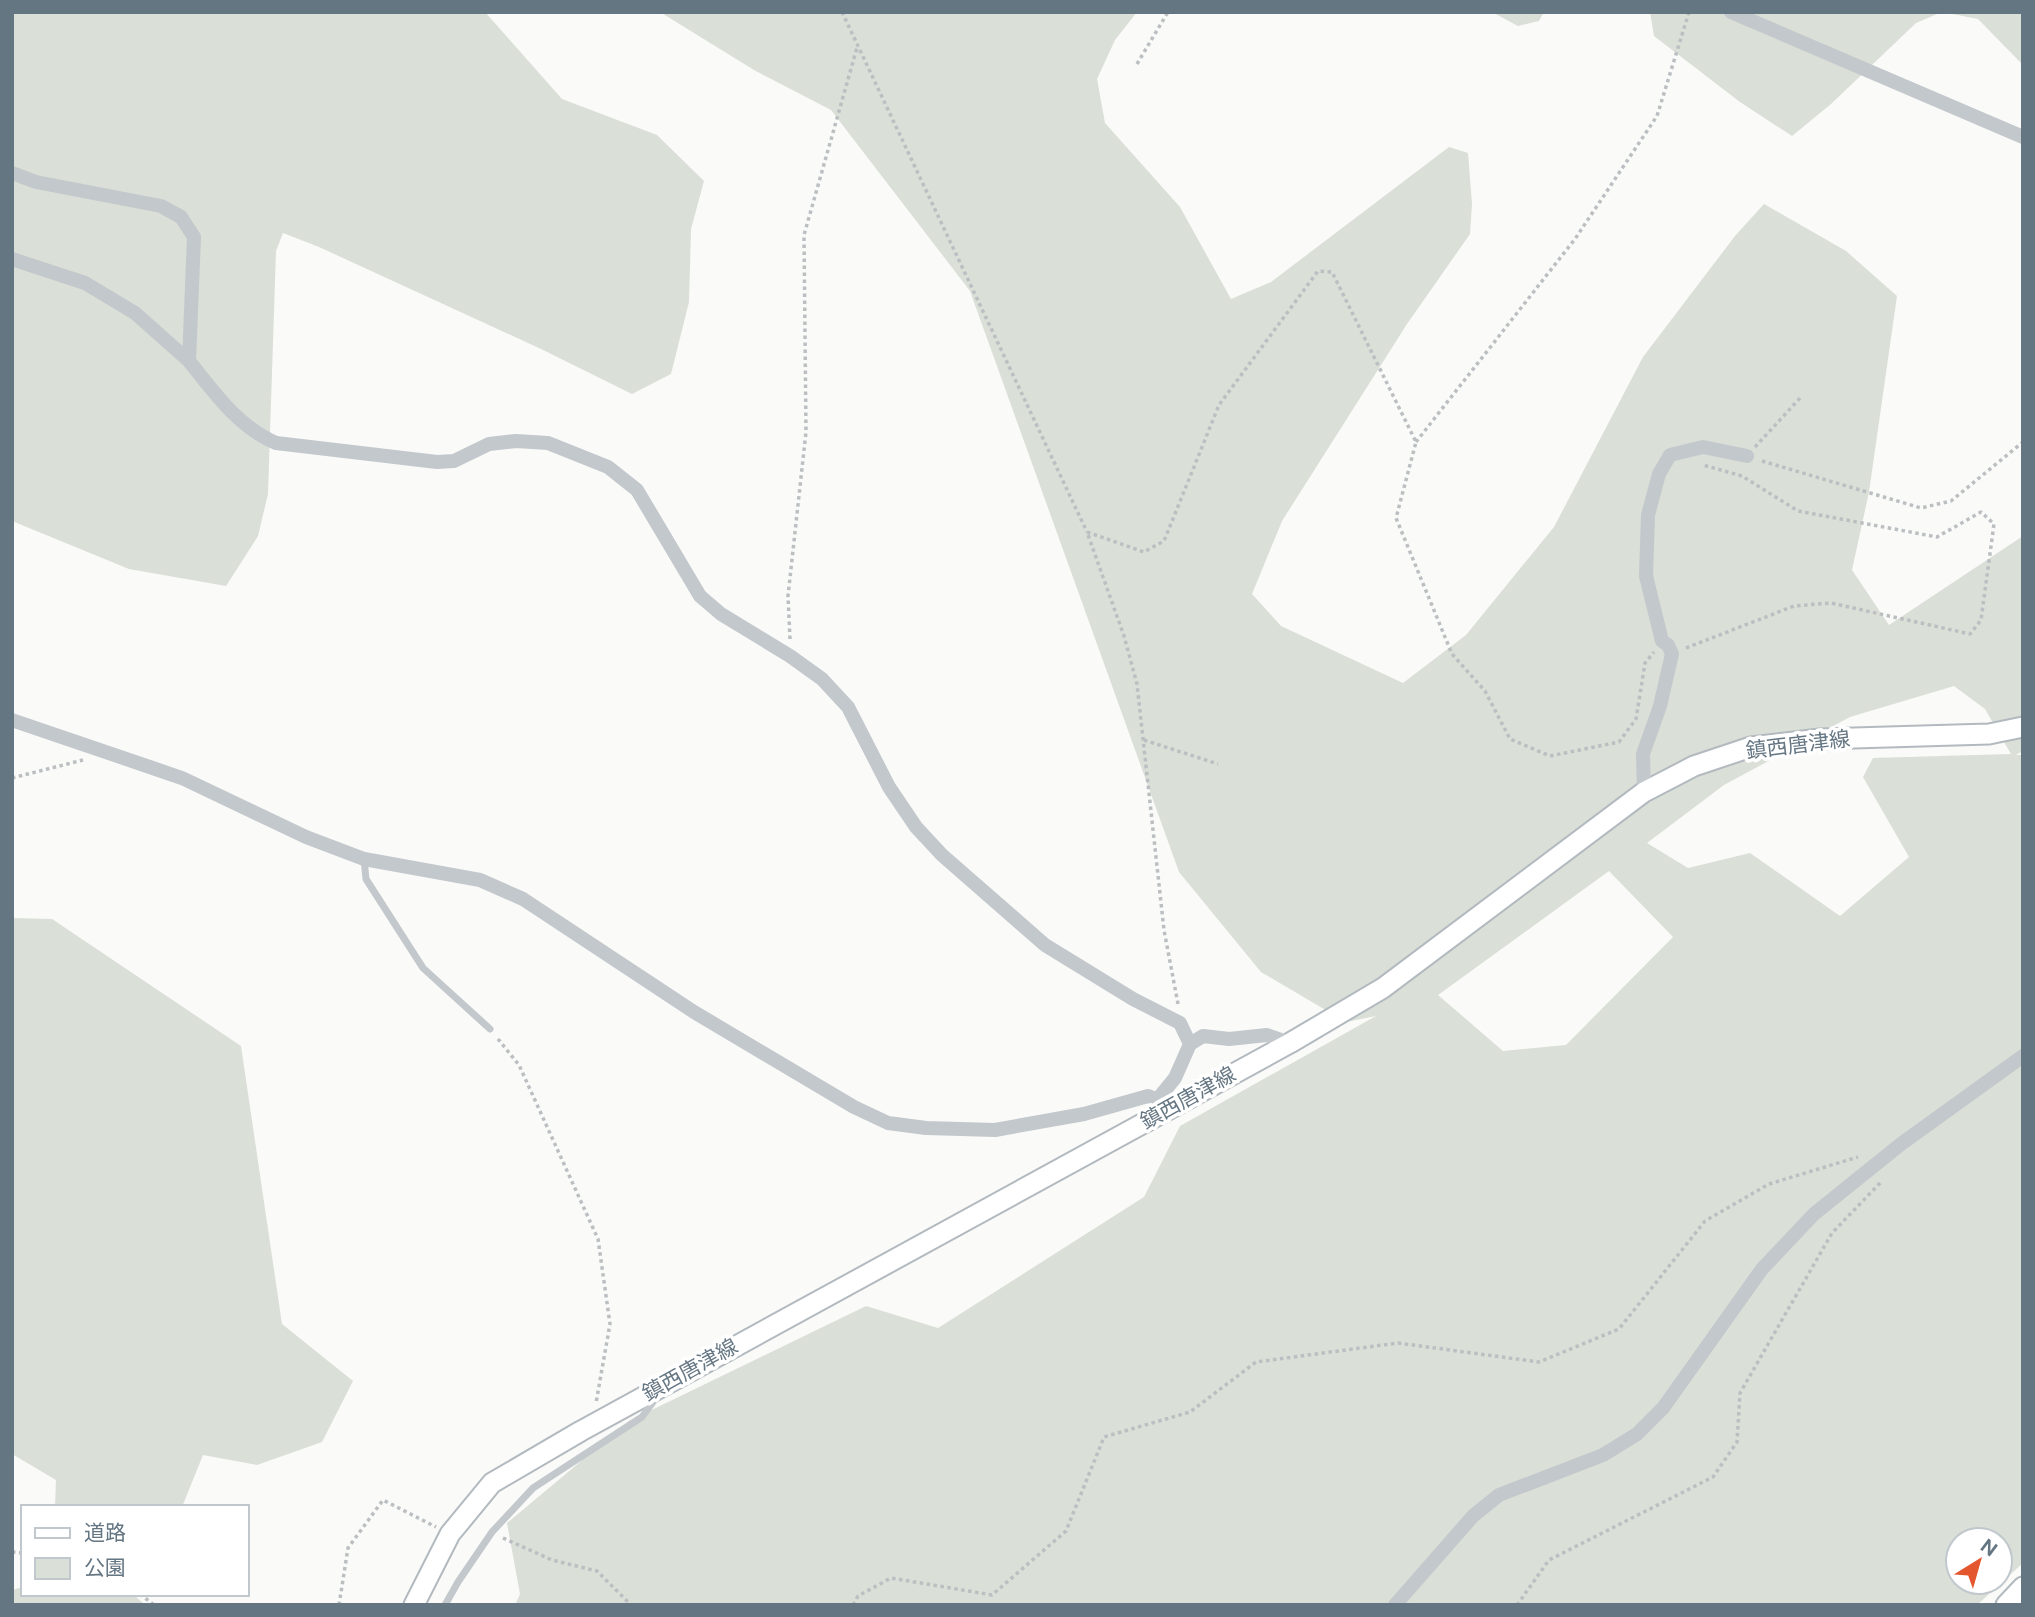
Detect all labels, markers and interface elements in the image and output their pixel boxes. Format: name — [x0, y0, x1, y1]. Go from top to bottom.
street label: 鎮西唐津線 — [1744, 726, 1852, 763]
street label: 鎮西唐津線 — [1136, 1061, 1240, 1134]
street label: 鎮西唐津線 — [638, 1333, 742, 1406]
legend — [21, 1505, 248, 1596]
text: 道路 — [84, 1520, 126, 1545]
north arrow — [1944, 1526, 2014, 1596]
text: N — [1977, 1534, 2002, 1561]
text: 公園 — [84, 1555, 126, 1580]

